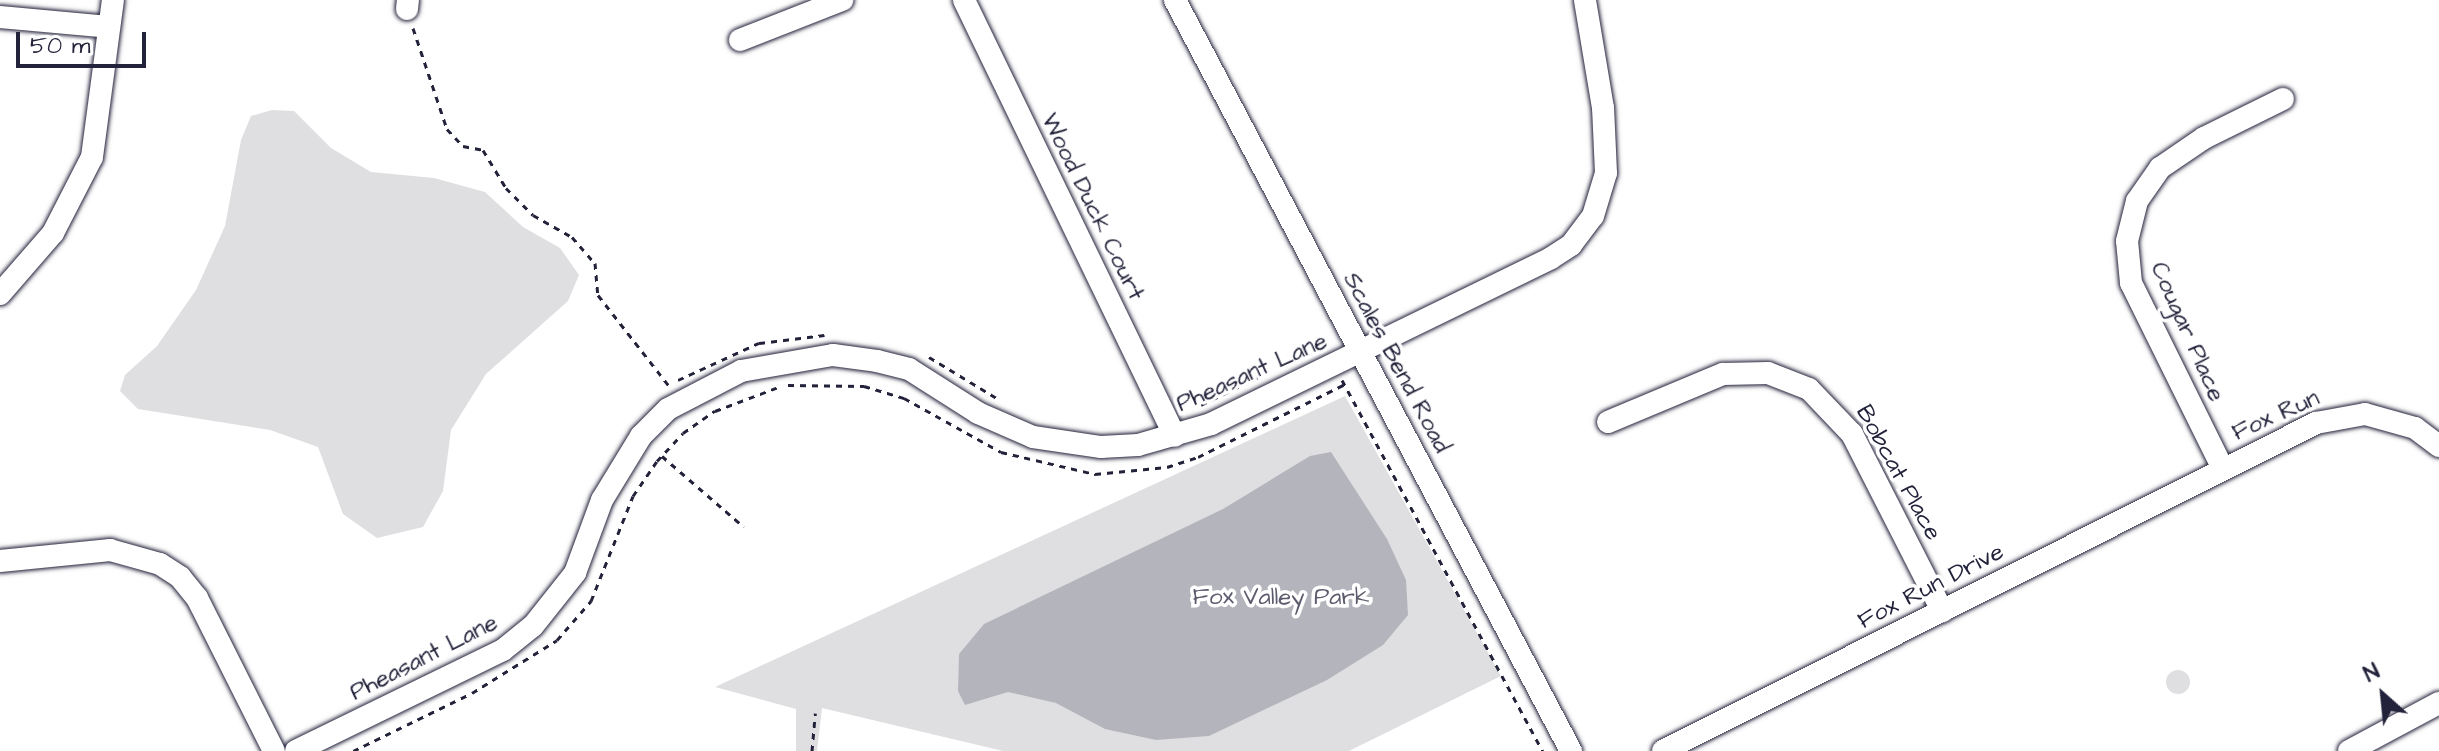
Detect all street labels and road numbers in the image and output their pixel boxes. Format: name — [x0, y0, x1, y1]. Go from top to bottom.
street label: Wood Duck Court — [1034, 109, 1150, 305]
street label: Cougar Place — [2143, 258, 2231, 406]
street label: Scales Bend Road — [1336, 268, 1456, 458]
street label: Pheasant Lane — [1172, 327, 1332, 419]
street label: Fox Run — [2228, 384, 2324, 448]
street label: Bobcat Place — [1849, 400, 1947, 546]
street label: Fox Run Drive — [1853, 538, 2009, 636]
street label: Pheasant Lane — [345, 608, 503, 708]

